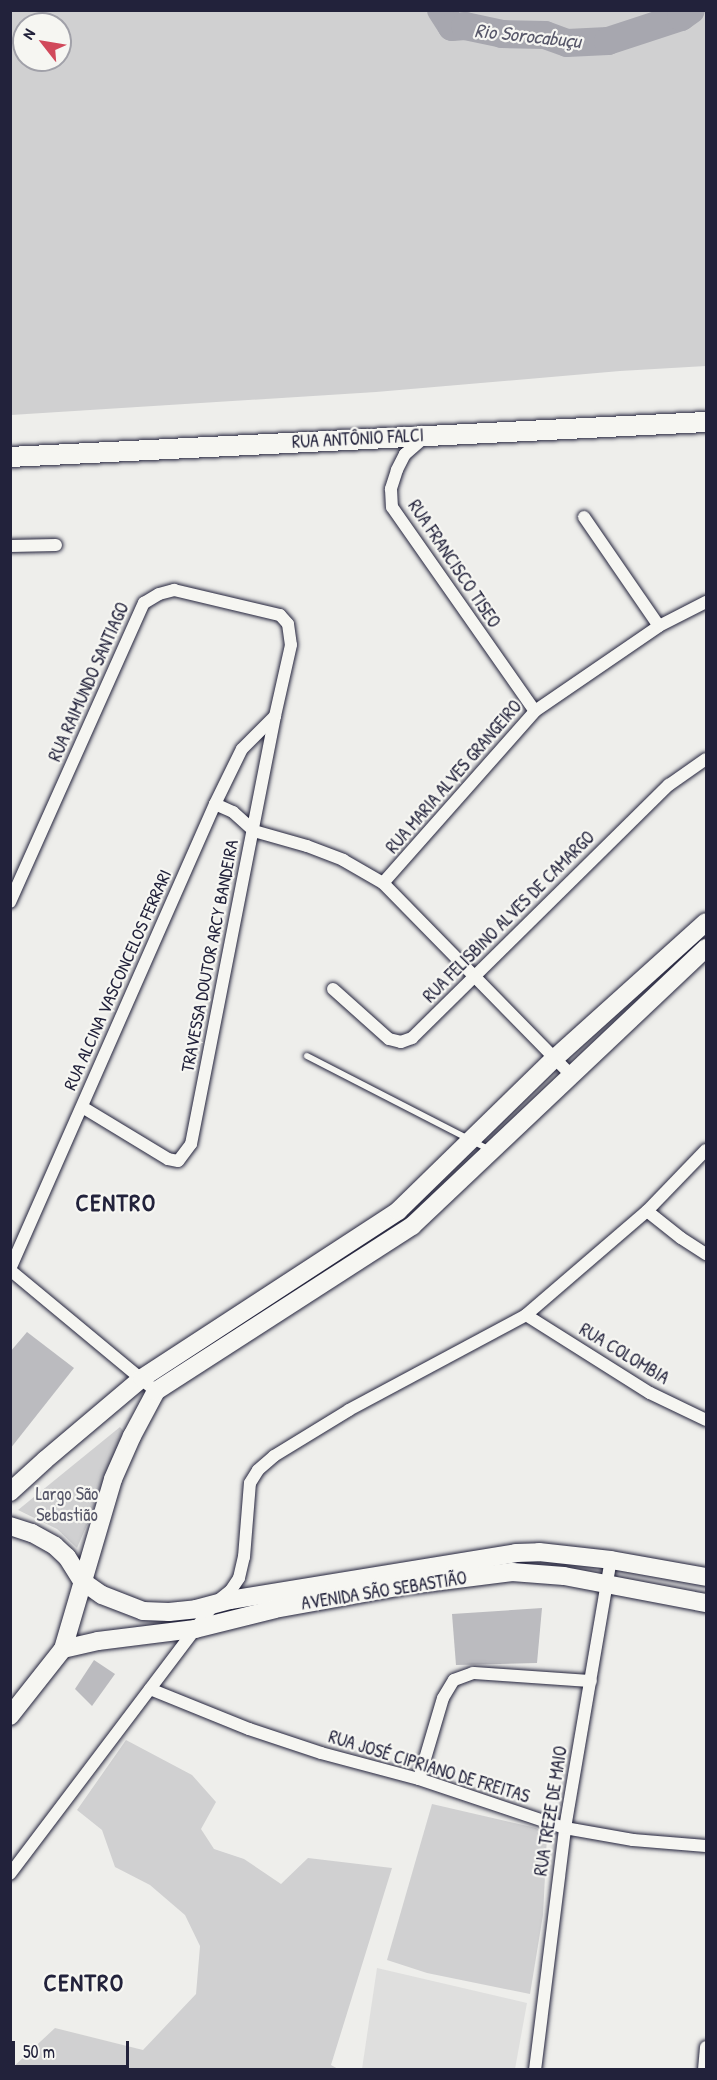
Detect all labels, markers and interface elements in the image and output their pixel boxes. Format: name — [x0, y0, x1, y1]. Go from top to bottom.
north arrow — [12, 12, 72, 72]
water label: Rio Sorocabuçu — [474, 17, 582, 53]
text: N — [17, 24, 40, 43]
street label: RUA ANTÔNIO FALCI — [291, 425, 425, 453]
street label: RUA FRANCISCO TISEO — [403, 496, 505, 632]
street label: RUA RAIMUNDO SANTIAGO — [44, 599, 134, 765]
street label: RUA MARIA ALVES GRANGEIRO — [382, 696, 526, 858]
street label: RUA FELISBINO ALVES DE CAMARGO — [419, 827, 599, 1007]
street label: TRAVESSA DOUTOR ARCY BANDEIRA — [177, 838, 243, 1074]
street label: RUA ALCINA VASCONCELOS FERRARI — [60, 867, 176, 1093]
district label: CENTRO — [76, 1189, 156, 1217]
street label: RUA COLOMBIA — [575, 1319, 673, 1389]
park label: Largo São Sebastião — [36, 1484, 98, 1526]
street label: AVENIDA SÃO SEBASTIÃO — [300, 1567, 468, 1615]
street label: RUA JOSÉ CIPRIANO DE FREITAS — [326, 1726, 532, 1808]
street label: RUA TREZE DE MAIO — [530, 1745, 572, 1877]
district label: CENTRO — [44, 1969, 124, 1997]
scale bar — [15, 2029, 132, 2067]
text: 50 m — [23, 2039, 55, 2064]

